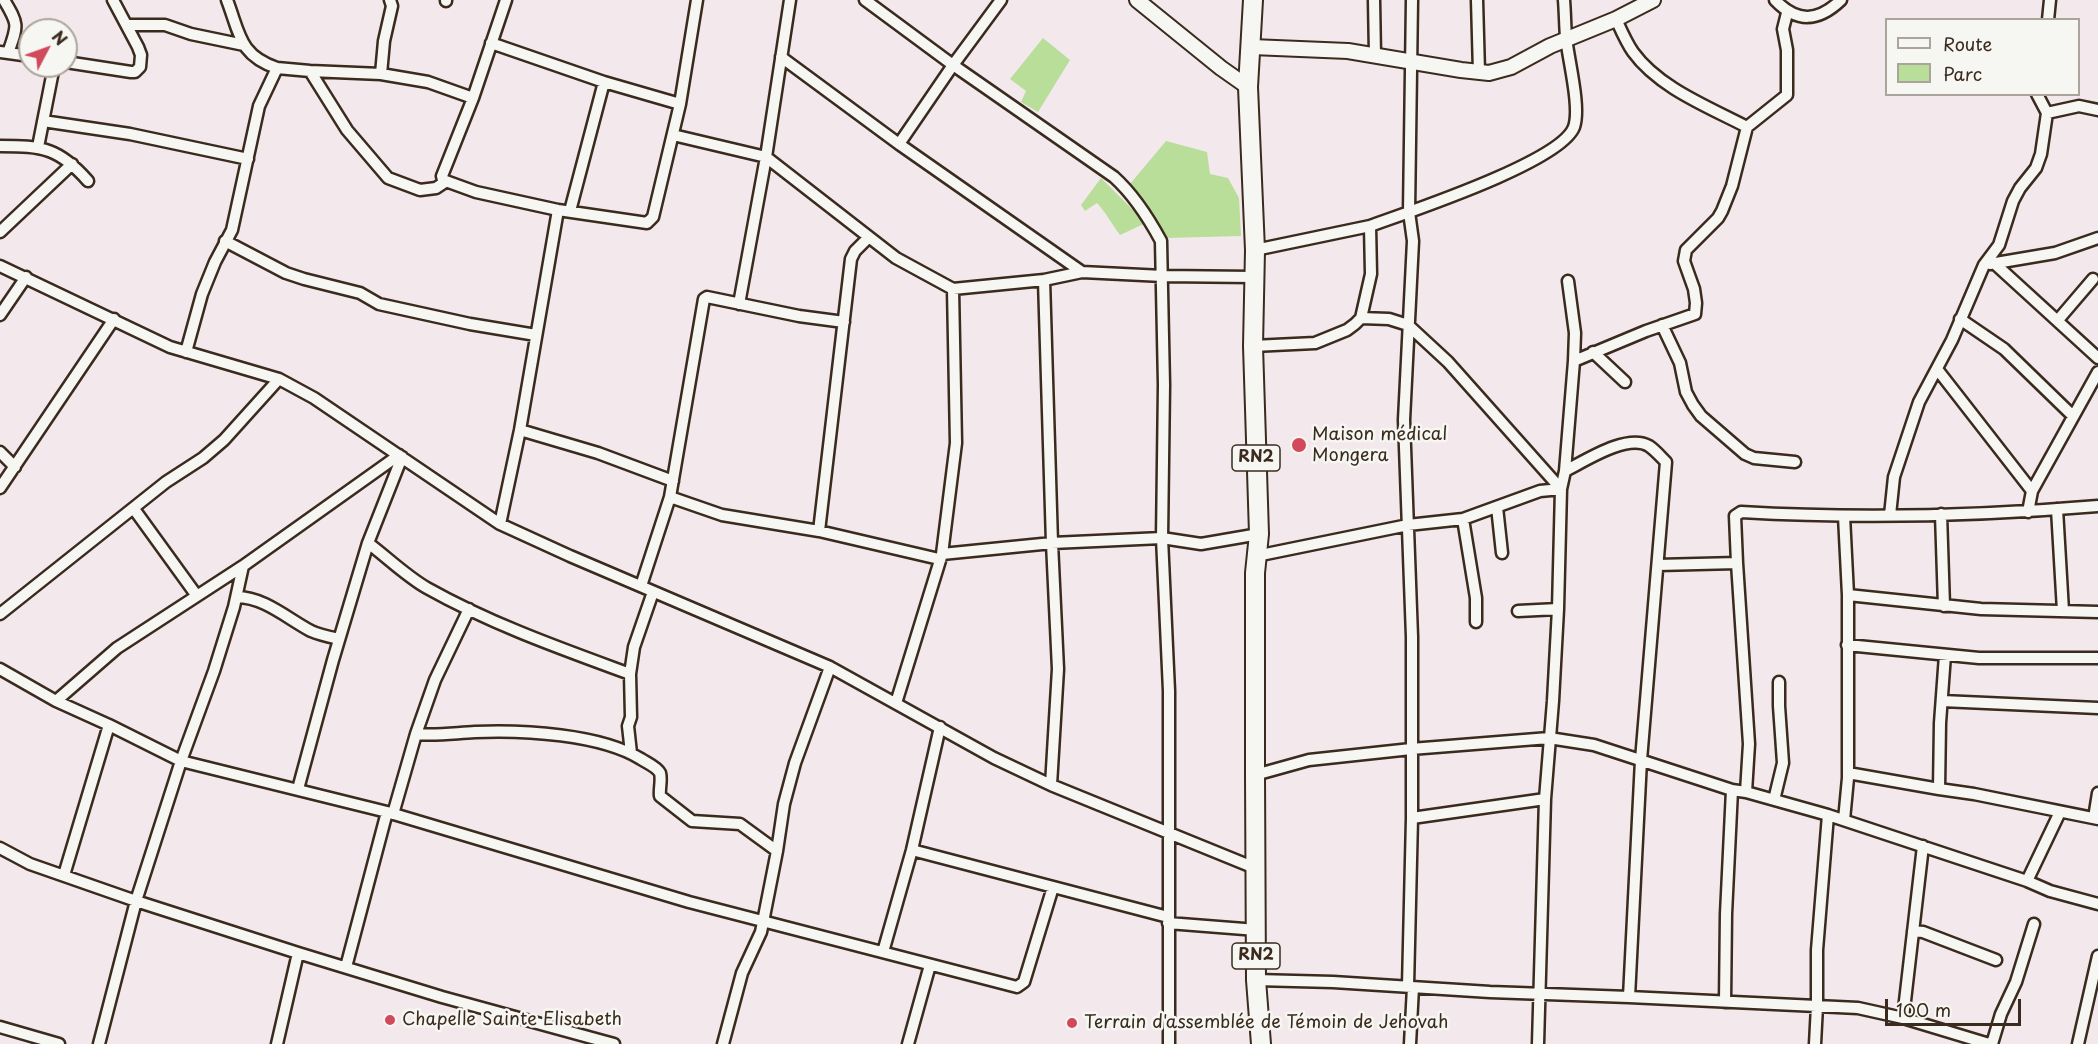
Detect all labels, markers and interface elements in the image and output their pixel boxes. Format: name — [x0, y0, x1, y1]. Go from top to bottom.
north arrow — [18, 18, 78, 78]
legend — [1885, 18, 2080, 96]
text: N — [47, 25, 73, 50]
text: Route — [1943, 30, 1992, 57]
text: Parc — [1943, 60, 1982, 87]
place label: Maison médical Mongera — [1312, 424, 1447, 466]
marker: Maison médical Mongera — [1290, 436, 1308, 454]
road number: RN2 — [1232, 445, 1280, 471]
road number: RN2 — [1232, 943, 1280, 969]
scale bar — [1888, 987, 2024, 1025]
text: 100 m — [1896, 996, 1951, 1023]
place label: Chapelle Sainte Elisabeth — [402, 1009, 622, 1031]
place label: Terrain d'assemblée de Témoin de Jehovah — [1084, 1012, 1448, 1034]
marker: Chapelle Sainte Elisabeth — [383, 1013, 397, 1027]
marker: Terrain d'assemblée de Témoin de Jehovah — [1065, 1016, 1079, 1030]

